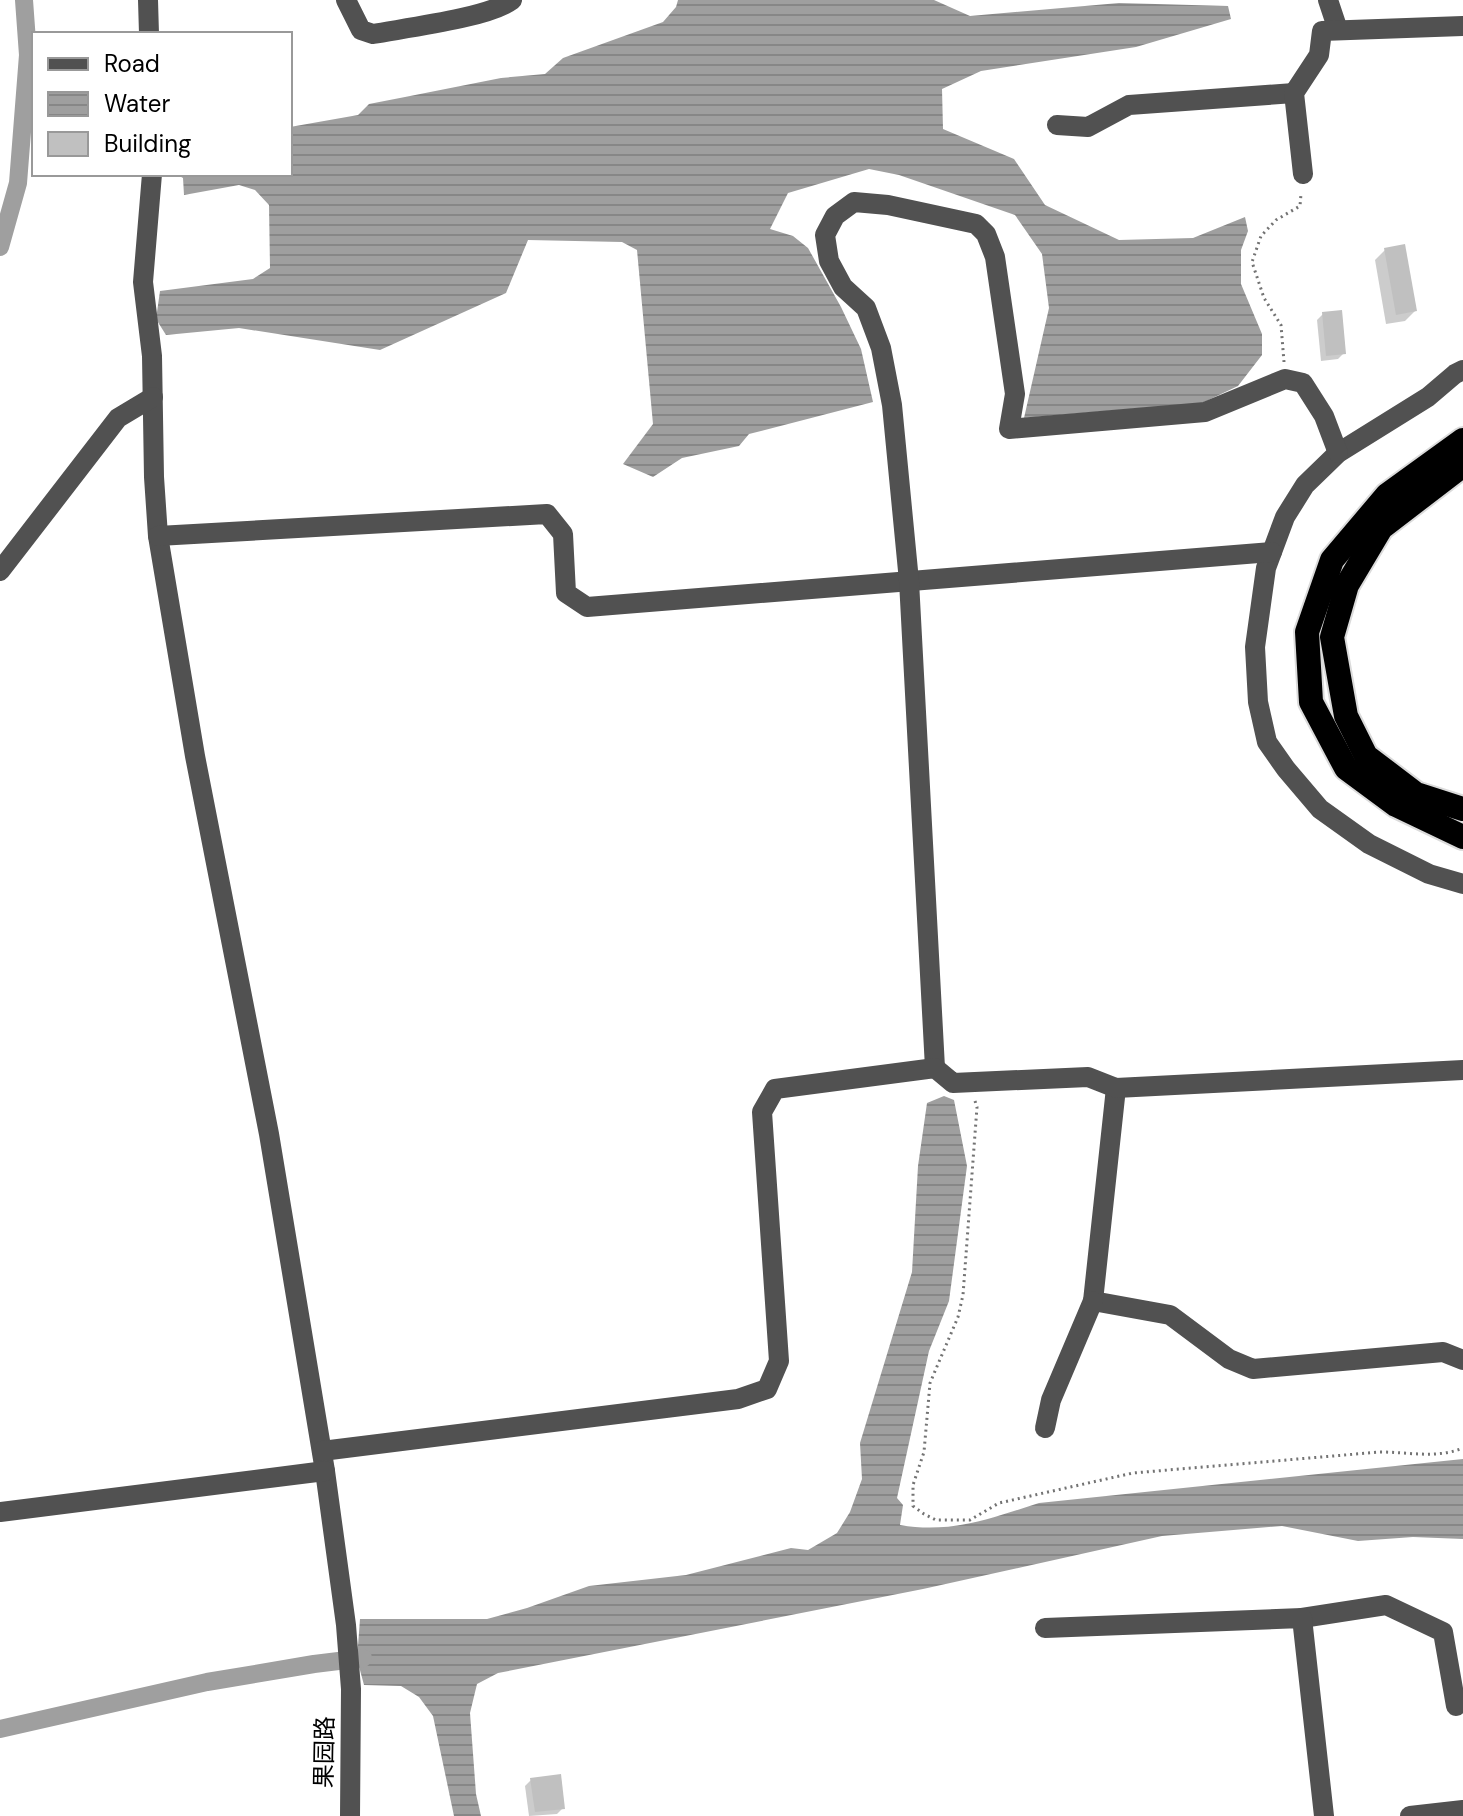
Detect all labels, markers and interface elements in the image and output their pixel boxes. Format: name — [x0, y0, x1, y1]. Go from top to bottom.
legend — [32, 32, 292, 176]
text: Road — [104, 48, 160, 79]
text: Water — [104, 88, 170, 119]
text: Building — [104, 128, 191, 159]
street label: 果园路 — [308, 1716, 340, 1788]

